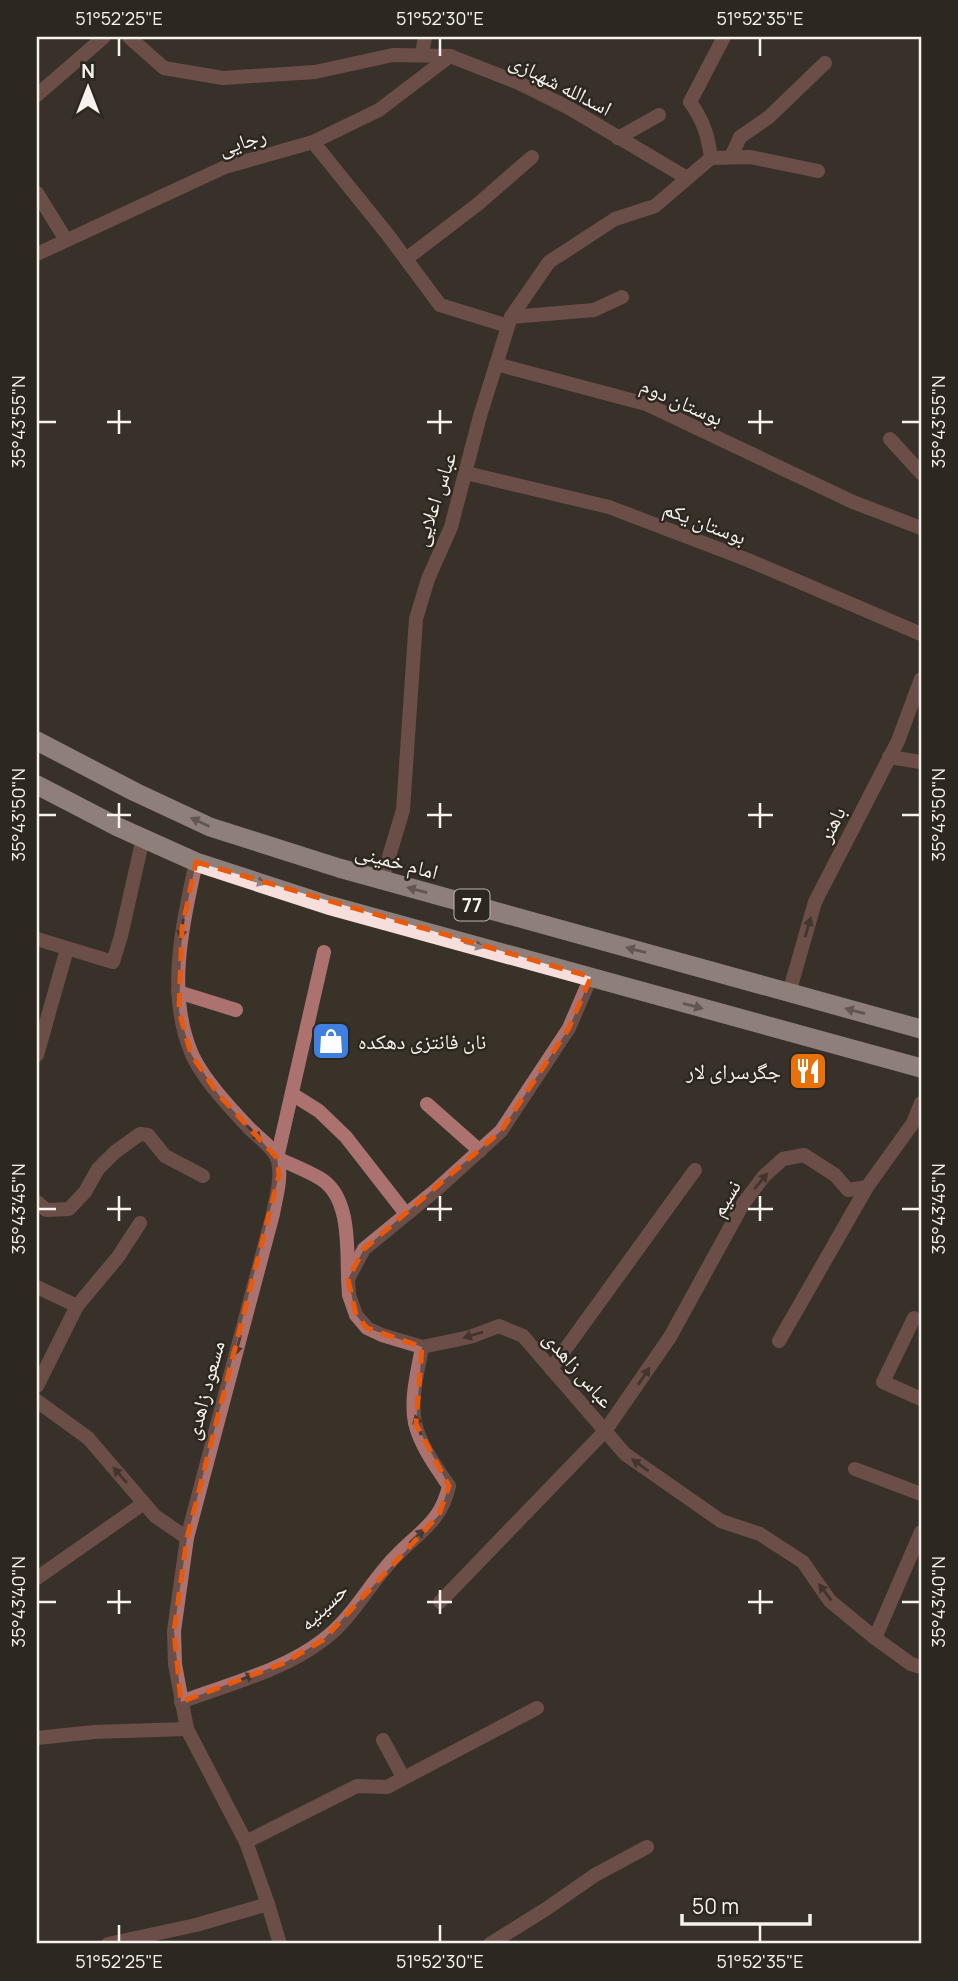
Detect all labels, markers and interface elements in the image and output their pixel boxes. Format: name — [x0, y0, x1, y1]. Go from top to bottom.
text: 51°52'25"E — [75, 6, 163, 30]
text: 51°52'30"E — [396, 6, 484, 30]
text: 51°52'35"E — [716, 6, 804, 30]
street label: اسدالله شهبازی — [505, 46, 617, 122]
north arrow — [52, 52, 122, 122]
text: N — [81, 58, 95, 84]
street label: رجایی — [215, 121, 269, 161]
street label: بوستان دوم — [636, 370, 728, 433]
text: 35°43'55"N — [6, 375, 30, 469]
text: 35°43'55"N — [926, 375, 950, 469]
street label: عباس اعلایی — [406, 448, 463, 550]
street label: بوستان یکم — [659, 493, 751, 552]
text: 35°43'50"N — [6, 768, 30, 862]
text: 35°43'50"N — [926, 768, 950, 862]
street label: باهنر — [810, 801, 852, 847]
one-way arrow — [190, 816, 210, 828]
street label: امام خمینی — [352, 837, 441, 886]
one-way arrow — [245, 877, 266, 887]
one-way arrow — [406, 884, 428, 895]
road number: 77 — [454, 890, 490, 920]
one-way arrow — [803, 916, 813, 937]
one-way arrow — [177, 918, 188, 940]
one-way arrow — [463, 940, 485, 951]
one-way arrow — [625, 945, 646, 955]
one-way arrow — [683, 1001, 704, 1011]
one-way arrow — [844, 1005, 866, 1016]
shop icon: نان فانتزی دهکده — [310, 1020, 352, 1062]
place label: نان فانتزی دهکده — [358, 1027, 486, 1055]
restaurant icon: جگرسرای لار — [787, 1050, 829, 1092]
place label: جگرسرای لار — [685, 1057, 781, 1085]
one-way arrow — [245, 1124, 261, 1141]
text: 35°43'45"N — [6, 1163, 30, 1255]
text: 35°43'45"N — [926, 1163, 950, 1255]
one-way arrow — [753, 1172, 769, 1190]
street label: نسیم — [703, 1174, 748, 1222]
street label: عباس زاهدی — [538, 1324, 621, 1414]
one-way arrow — [463, 1330, 484, 1341]
one-way arrow — [232, 1335, 243, 1357]
street label: مسعود زاهدی — [177, 1337, 231, 1443]
one-way arrow — [637, 1366, 650, 1385]
one-way arrow — [412, 1414, 423, 1436]
one-way arrow — [631, 1458, 649, 1472]
one-way arrow — [113, 1466, 128, 1483]
one-way arrow — [408, 1528, 425, 1544]
text: 35°43'40"N — [6, 1556, 30, 1648]
text: 35°43'40"N — [926, 1556, 950, 1648]
street label: حسینیه — [292, 1576, 354, 1636]
one-way arrow — [818, 1583, 832, 1601]
one-way arrow — [234, 1672, 255, 1683]
scale bar — [682, 1883, 809, 1927]
text: 50 m — [692, 1892, 739, 1920]
text: 51°52'25"E — [75, 1949, 163, 1973]
text: 51°52'30"E — [396, 1949, 484, 1973]
text: 51°52'35"E — [716, 1949, 804, 1973]

